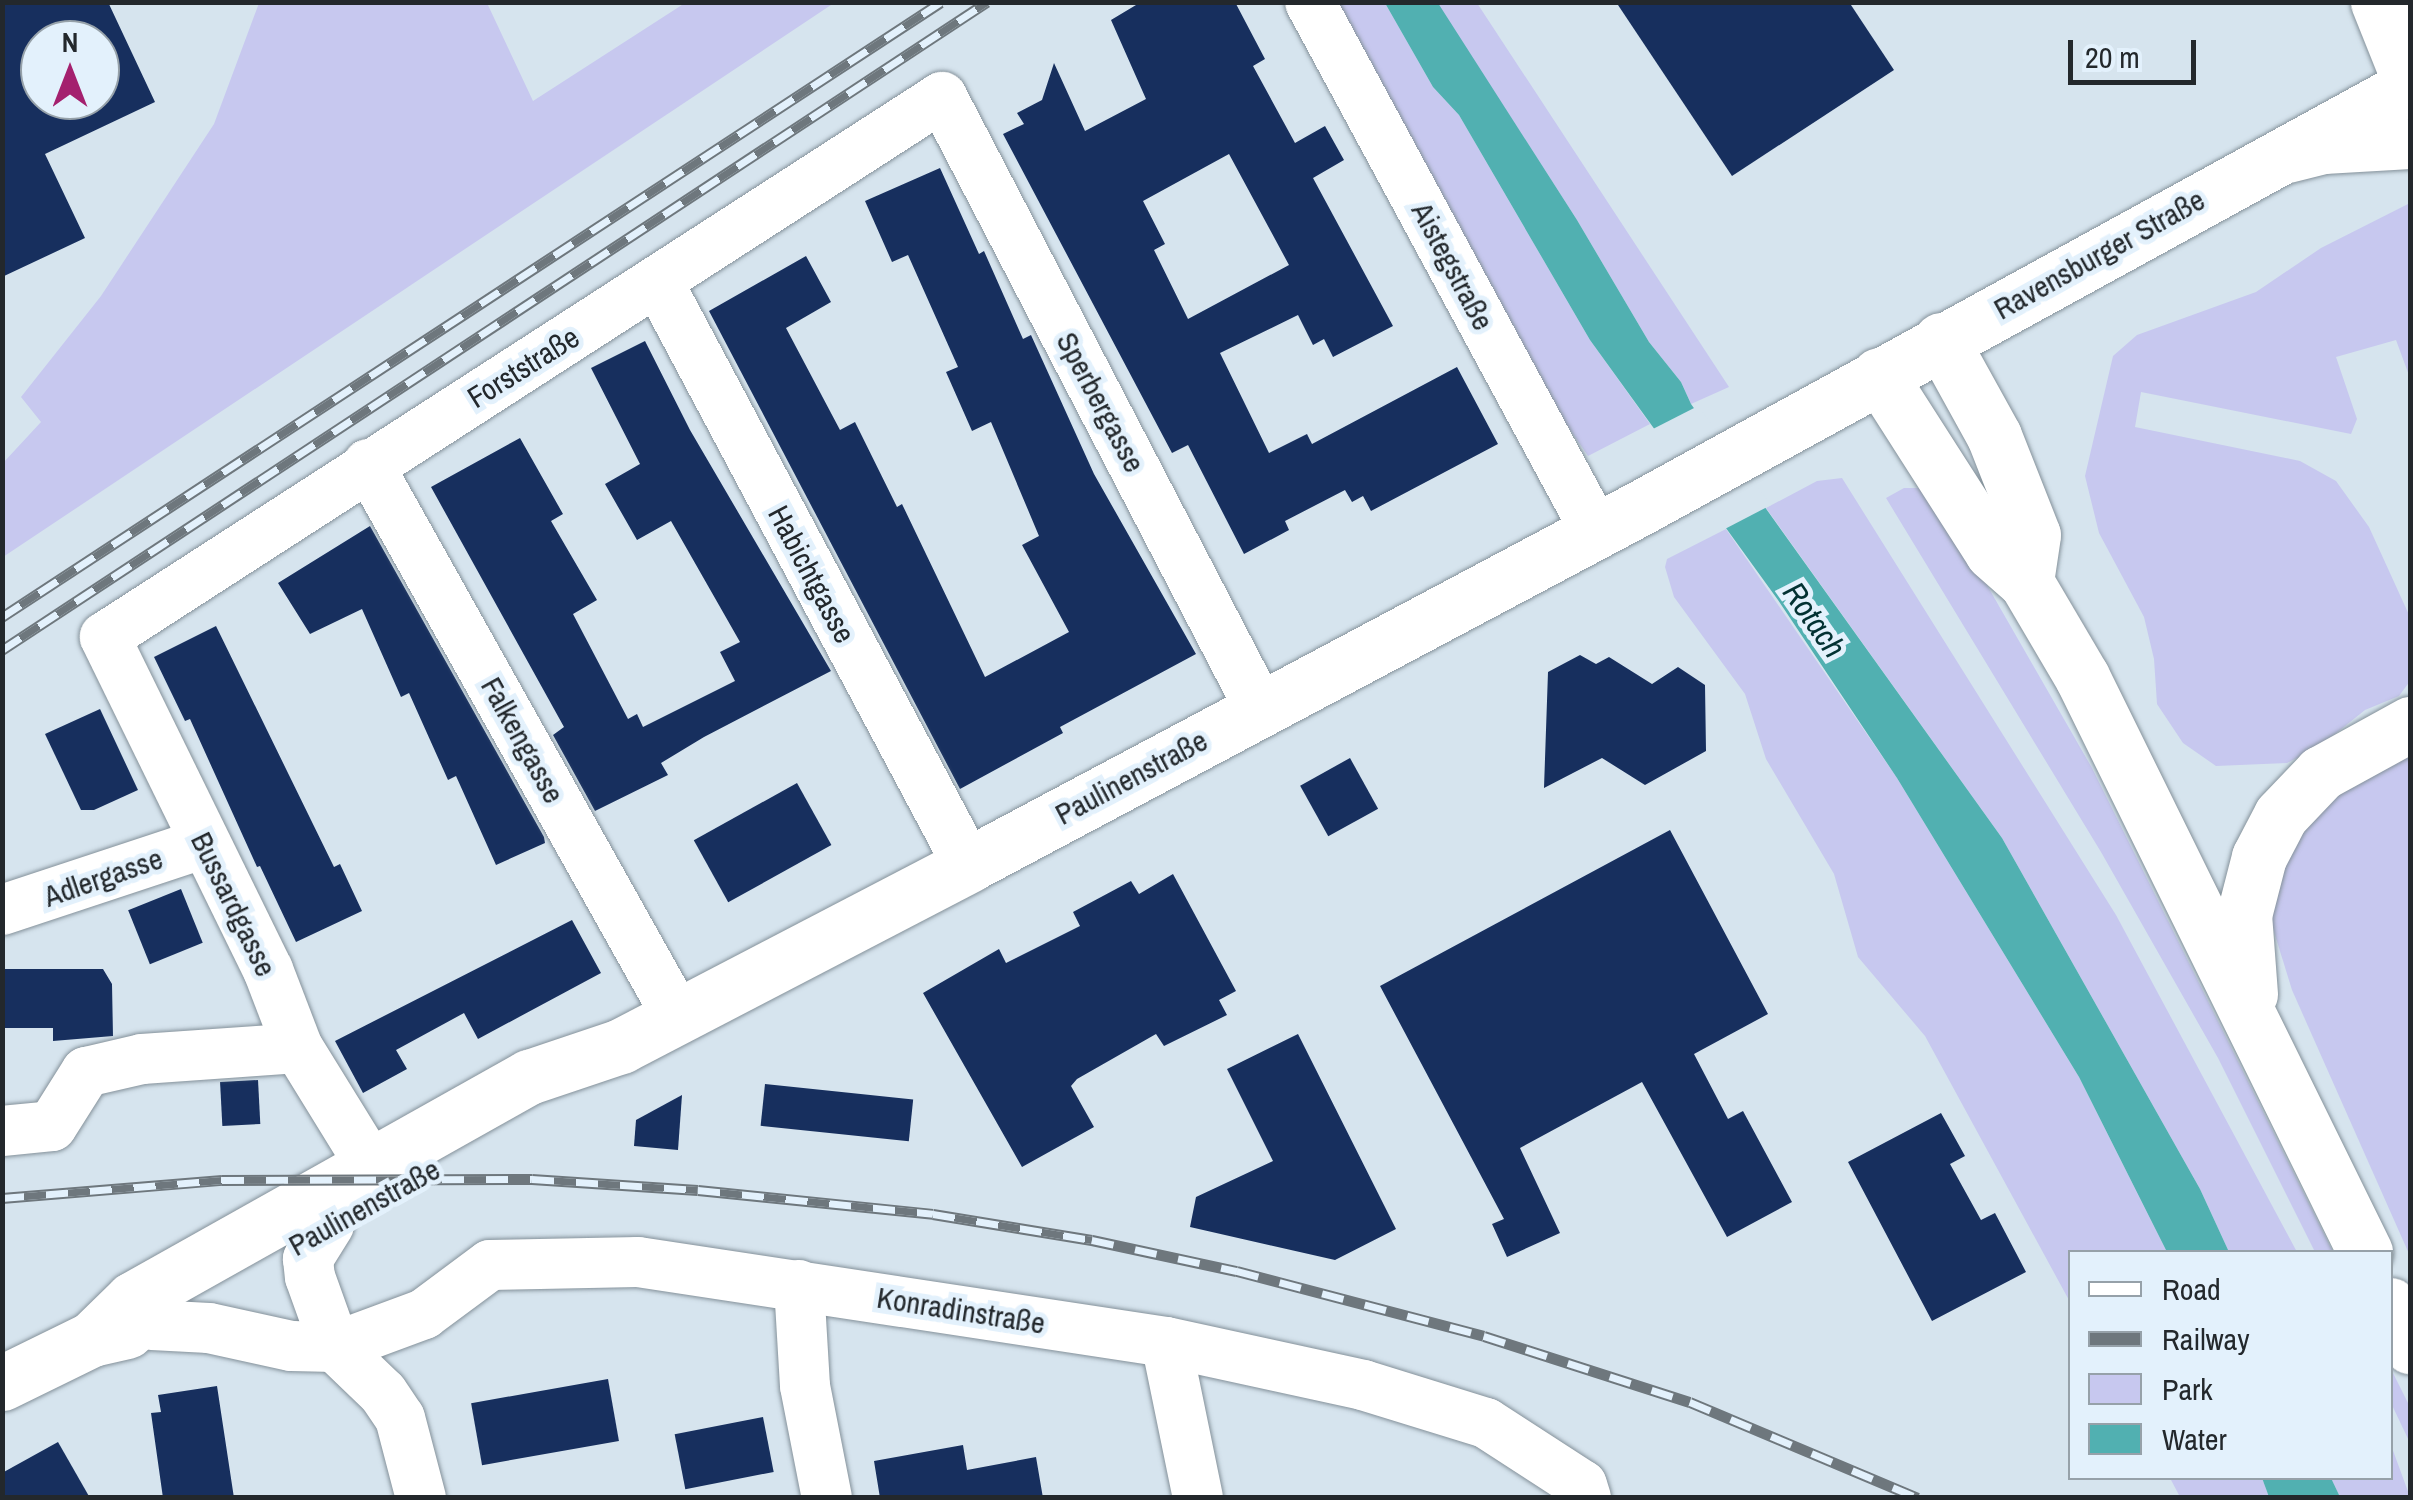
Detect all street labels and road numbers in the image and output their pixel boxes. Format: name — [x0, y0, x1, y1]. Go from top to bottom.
street label: Ravensburger Straße — [1987, 181, 2211, 327]
street label: Aistegstraße — [1404, 196, 1502, 336]
street label: Forststraße — [461, 319, 585, 415]
street label: Sperbergasse — [1049, 326, 1153, 478]
street label: Habichtgasse — [761, 499, 863, 649]
street label: Falkengasse — [474, 671, 572, 809]
street label: Paulinenstraße — [1049, 722, 1213, 832]
street label: Bussardgasse — [184, 826, 284, 982]
street label: Adlergasse — [39, 840, 167, 914]
street label: Paulinenstraße — [282, 1151, 446, 1263]
street label: Konradinstraße — [874, 1279, 1048, 1341]

